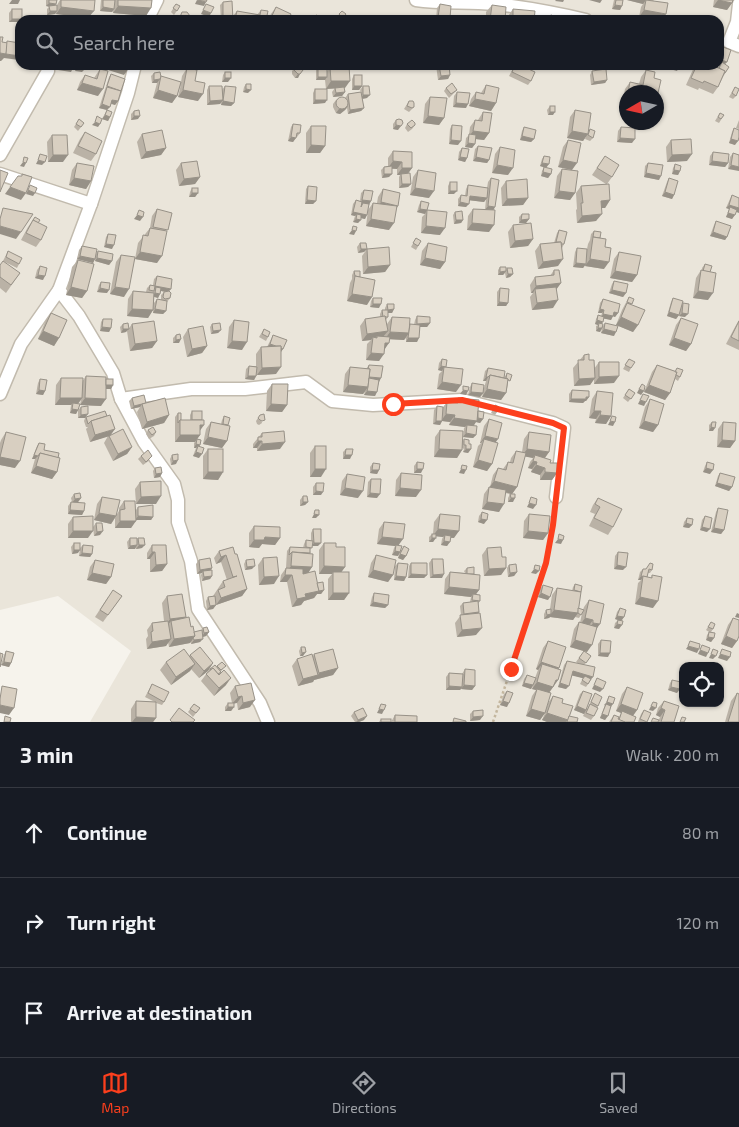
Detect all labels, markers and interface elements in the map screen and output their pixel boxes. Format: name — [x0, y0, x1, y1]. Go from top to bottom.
search box — [15, 15, 724, 70]
icon: search — [33, 29, 61, 57]
text: Search here — [73, 31, 175, 54]
north arrow — [619, 85, 664, 130]
route start — [382, 393, 405, 416]
route end — [500, 658, 523, 681]
map controls — [679, 662, 724, 707]
button: locate — [679, 662, 724, 707]
text: 3 min — [20, 742, 73, 767]
text: Walk · 200 m — [626, 745, 719, 764]
icon: ahead — [20, 819, 48, 847]
text: Continue — [67, 821, 147, 844]
text: 80 m — [682, 823, 719, 842]
icon: right — [20, 909, 48, 937]
text: Turn right — [67, 911, 155, 934]
text: 120 m — [676, 913, 719, 932]
icon: arrive — [20, 999, 48, 1027]
text: Arrive at destination — [67, 1001, 252, 1024]
tab: Map — [101, 1069, 129, 1116]
tab: Directions — [332, 1069, 397, 1116]
tab: Saved — [599, 1069, 638, 1116]

